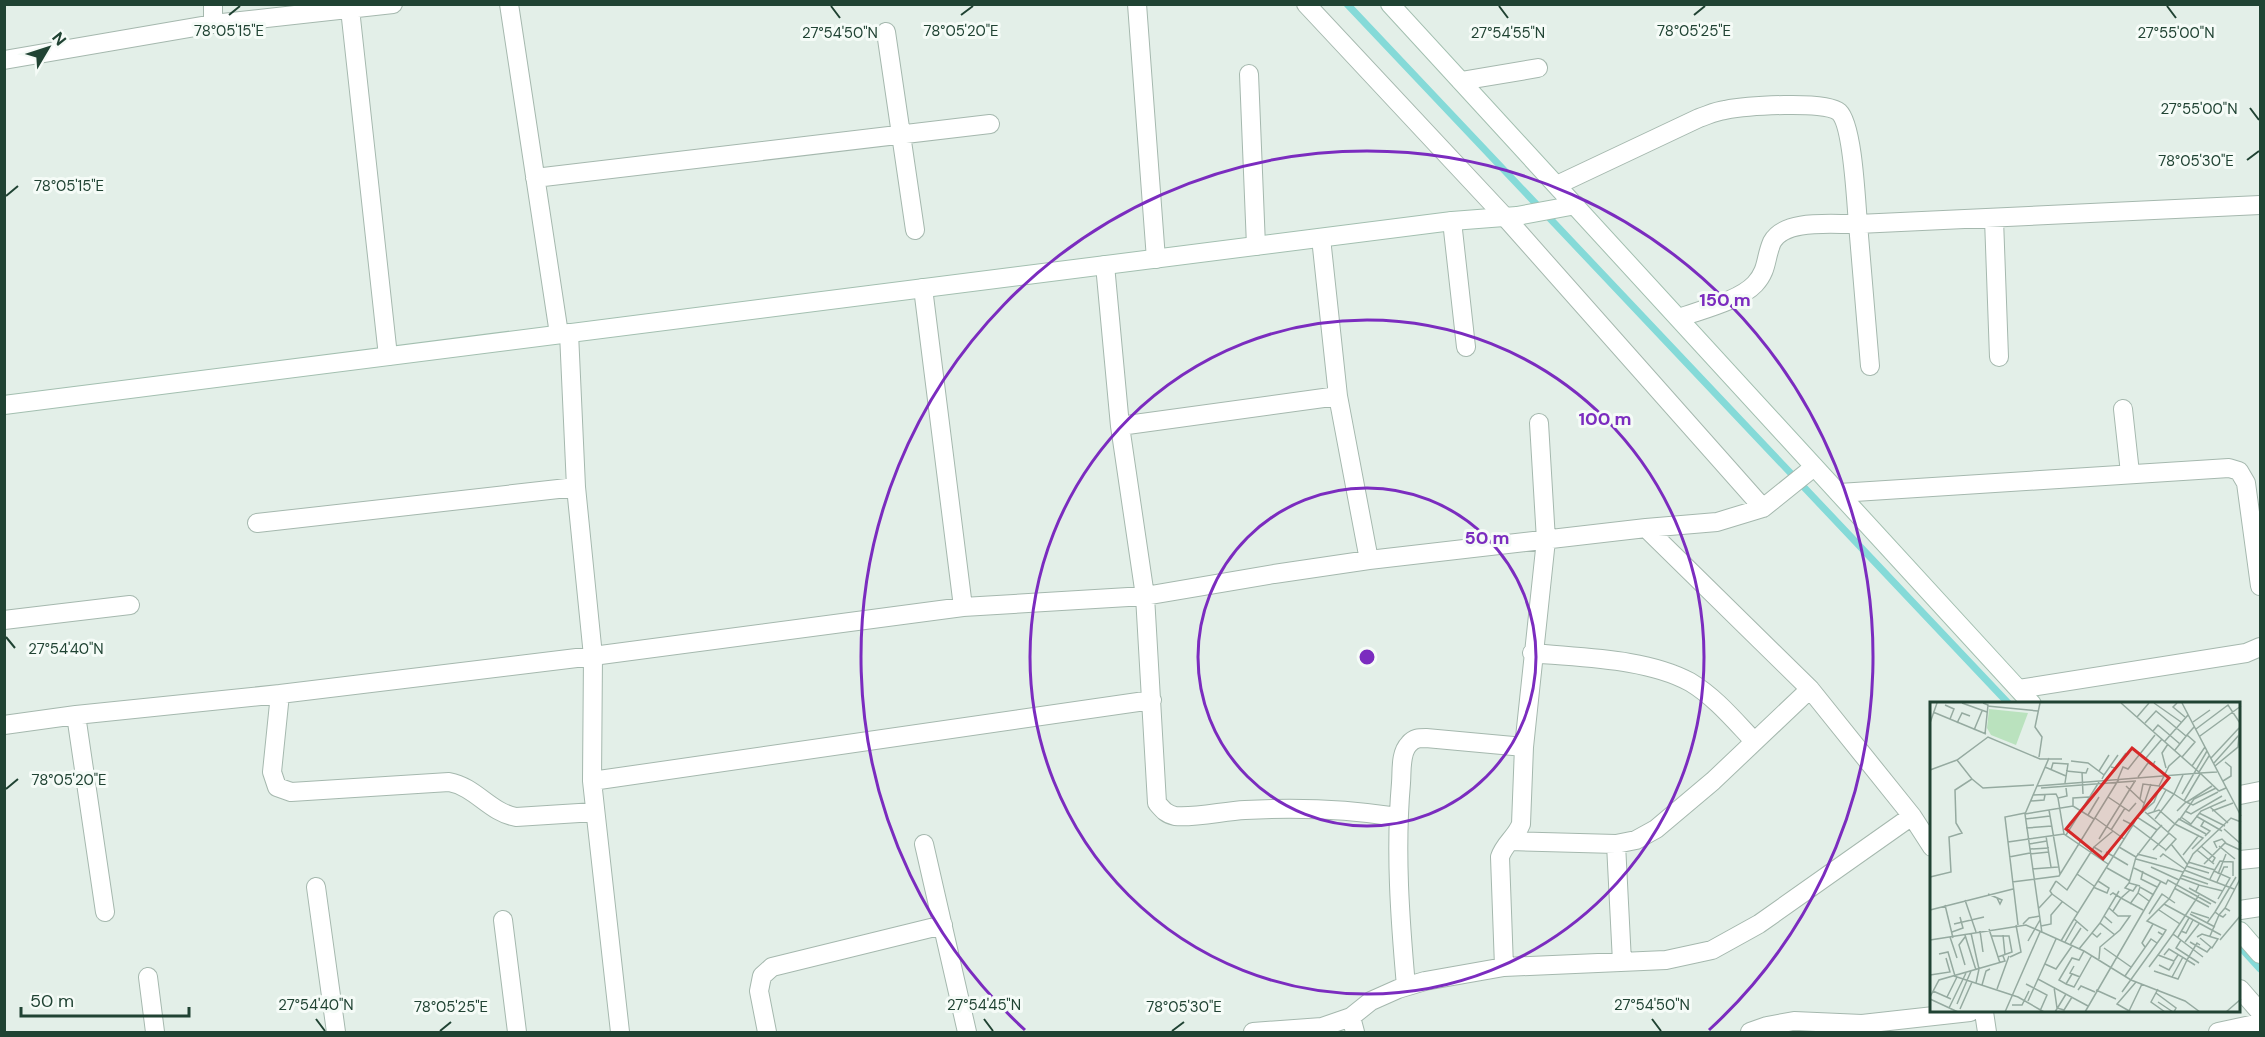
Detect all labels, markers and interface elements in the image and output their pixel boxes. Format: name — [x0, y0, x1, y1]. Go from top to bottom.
north arrow — [18, 18, 78, 78]
text: 78°05'15"E — [194, 21, 264, 41]
text: 78°05'20"E — [923, 21, 999, 41]
text: 78°05'25"E — [1657, 21, 1731, 41]
text: 27°54'50"N — [802, 23, 878, 43]
text: 27°54'55"N — [1471, 23, 1545, 43]
text: 27°55'00"N — [2137, 23, 2215, 43]
text: N — [47, 28, 71, 50]
text: 27°55'00"N — [2160, 99, 2238, 119]
text: 78°05'30"E — [2158, 151, 2234, 171]
text: 78°05'15"E — [34, 176, 104, 196]
text: 150 m — [1699, 288, 1751, 312]
text: 100 m — [1578, 407, 1632, 431]
text: 50 m — [1464, 526, 1510, 550]
text: 27°54'40"N — [28, 639, 104, 659]
centre of rings — [1357, 647, 1377, 667]
inset map — [1930, 702, 2241, 1013]
text: 78°05'20"E — [31, 770, 107, 790]
scale bar — [21, 980, 189, 1018]
text: 50 m — [30, 989, 74, 1013]
text: 27°54'40"N — [278, 995, 354, 1015]
text: 27°54'45"N — [947, 995, 1021, 1015]
text: 27°54'50"N — [1614, 995, 1690, 1015]
text: 78°05'25"E — [414, 997, 488, 1017]
text: 78°05'30"E — [1146, 997, 1222, 1017]

